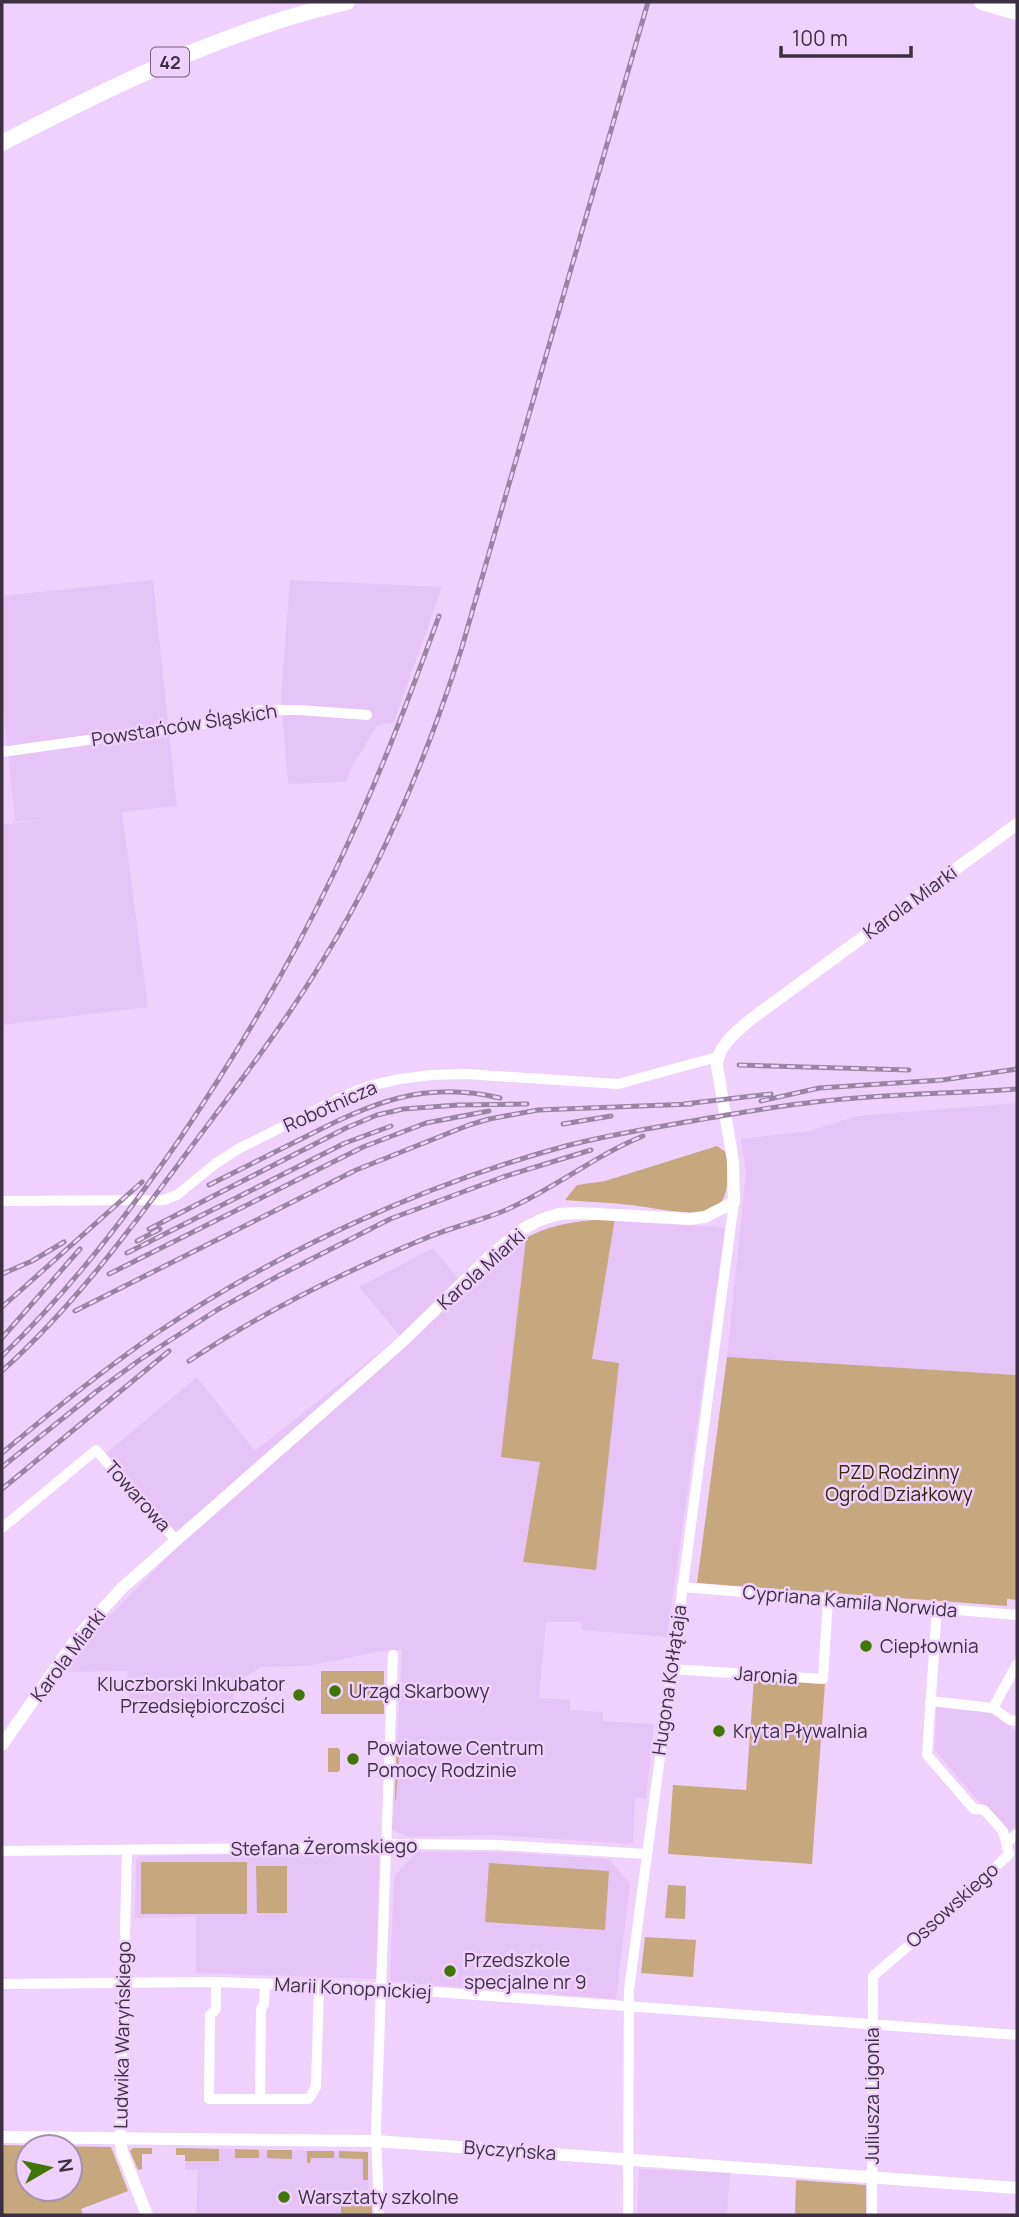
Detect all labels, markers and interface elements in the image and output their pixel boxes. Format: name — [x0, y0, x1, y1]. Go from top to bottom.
scale bar — [781, 14, 911, 58]
text: 100 m — [792, 24, 848, 52]
road number: 42 — [151, 48, 189, 76]
street label: Powstańców Śląskich — [89, 697, 279, 753]
street label: Karola Miarki — [858, 859, 962, 945]
street label: Robotnicza — [279, 1074, 381, 1138]
street label: Karola Miarki — [431, 1222, 531, 1316]
street label: Towarowa — [99, 1455, 177, 1537]
park label: PZD Rodzinny Ogród Działkowy — [825, 1459, 973, 1507]
street label: Cypriana Kamila Norwida — [742, 1579, 958, 1623]
street label: Karola Miarki — [24, 1603, 112, 1707]
street label: Hugona Kołłątaja — [646, 1603, 692, 1757]
place label: Ciepłownia — [880, 1633, 979, 1659]
marker: Ciepłownia — [858, 1638, 874, 1654]
street label: Jaronia — [733, 1660, 799, 1690]
place label: Kluczborski Inkubator Przedsiębiorczości — [97, 1671, 285, 1719]
place label: Urząd Skarbowy — [349, 1678, 489, 1704]
marker: Urząd Skarbowy — [327, 1683, 343, 1699]
marker: Kluczborski Inkubator Przedsiębiorczości — [291, 1687, 307, 1703]
place label: Kryta Pływalnia — [733, 1718, 868, 1744]
marker: Kryta Pływalnia — [711, 1723, 727, 1739]
place label: Powiatowe Centrum Pomocy Rodzinie — [367, 1735, 544, 1783]
marker: Powiatowe Centrum Pomocy Rodzinie — [345, 1751, 361, 1767]
street label: Stefana Żeromskiego — [230, 1832, 418, 1862]
street label: Ossowskiego — [900, 1856, 1004, 1954]
street label: Ludwika Waryńskiego — [107, 1941, 137, 2129]
place label: Przedszkole specjalne nr 9 — [464, 1947, 586, 1995]
marker: Przedszkole specjalne nr 9 — [442, 1963, 458, 1979]
street label: Marii Konopnickiej — [274, 1971, 432, 2005]
street label: Juliusza Ligonia — [859, 2028, 885, 2164]
north arrow — [14, 2133, 84, 2203]
street label: Byczyńska — [463, 2134, 557, 2166]
text: N — [52, 2157, 80, 2174]
place label: Warsztaty szkolne — [298, 2184, 459, 2210]
marker: Warsztaty szkolne — [276, 2189, 292, 2205]

